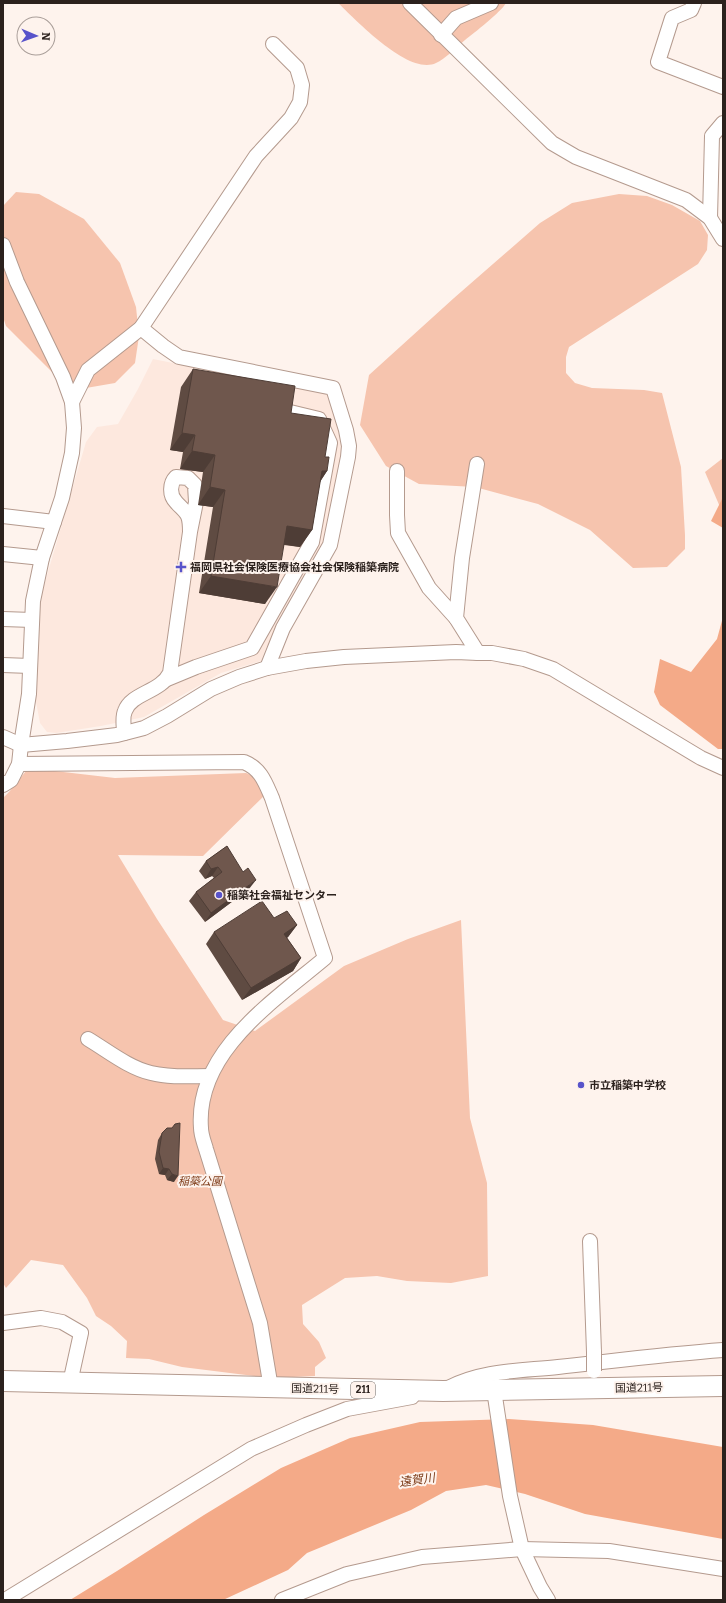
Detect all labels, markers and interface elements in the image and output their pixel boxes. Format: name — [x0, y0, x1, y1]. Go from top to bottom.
north arrow — [16, 16, 56, 56]
text: N — [39, 32, 52, 41]
marker: 福岡県社会保険医療協会社会保険稲築病院 — [175, 561, 187, 573]
place label: 福岡県社会保険医療協会社会保険稲築病院 — [190, 561, 399, 574]
place label: 稲築社会福祉センター — [227, 889, 337, 902]
marker: 稲築社会福祉センター — [214, 890, 224, 900]
place label: 市立稲築中学校 — [589, 1079, 666, 1092]
marker: 市立稲築中学校 — [576, 1080, 586, 1090]
park label: 稲築公園 — [178, 1175, 224, 1188]
street label: 国道211号 — [615, 1381, 663, 1395]
street label: 国道211号 — [291, 1382, 339, 1396]
road number: 211 — [351, 1382, 375, 1398]
water label: 遠賀川 — [398, 1470, 438, 1489]

